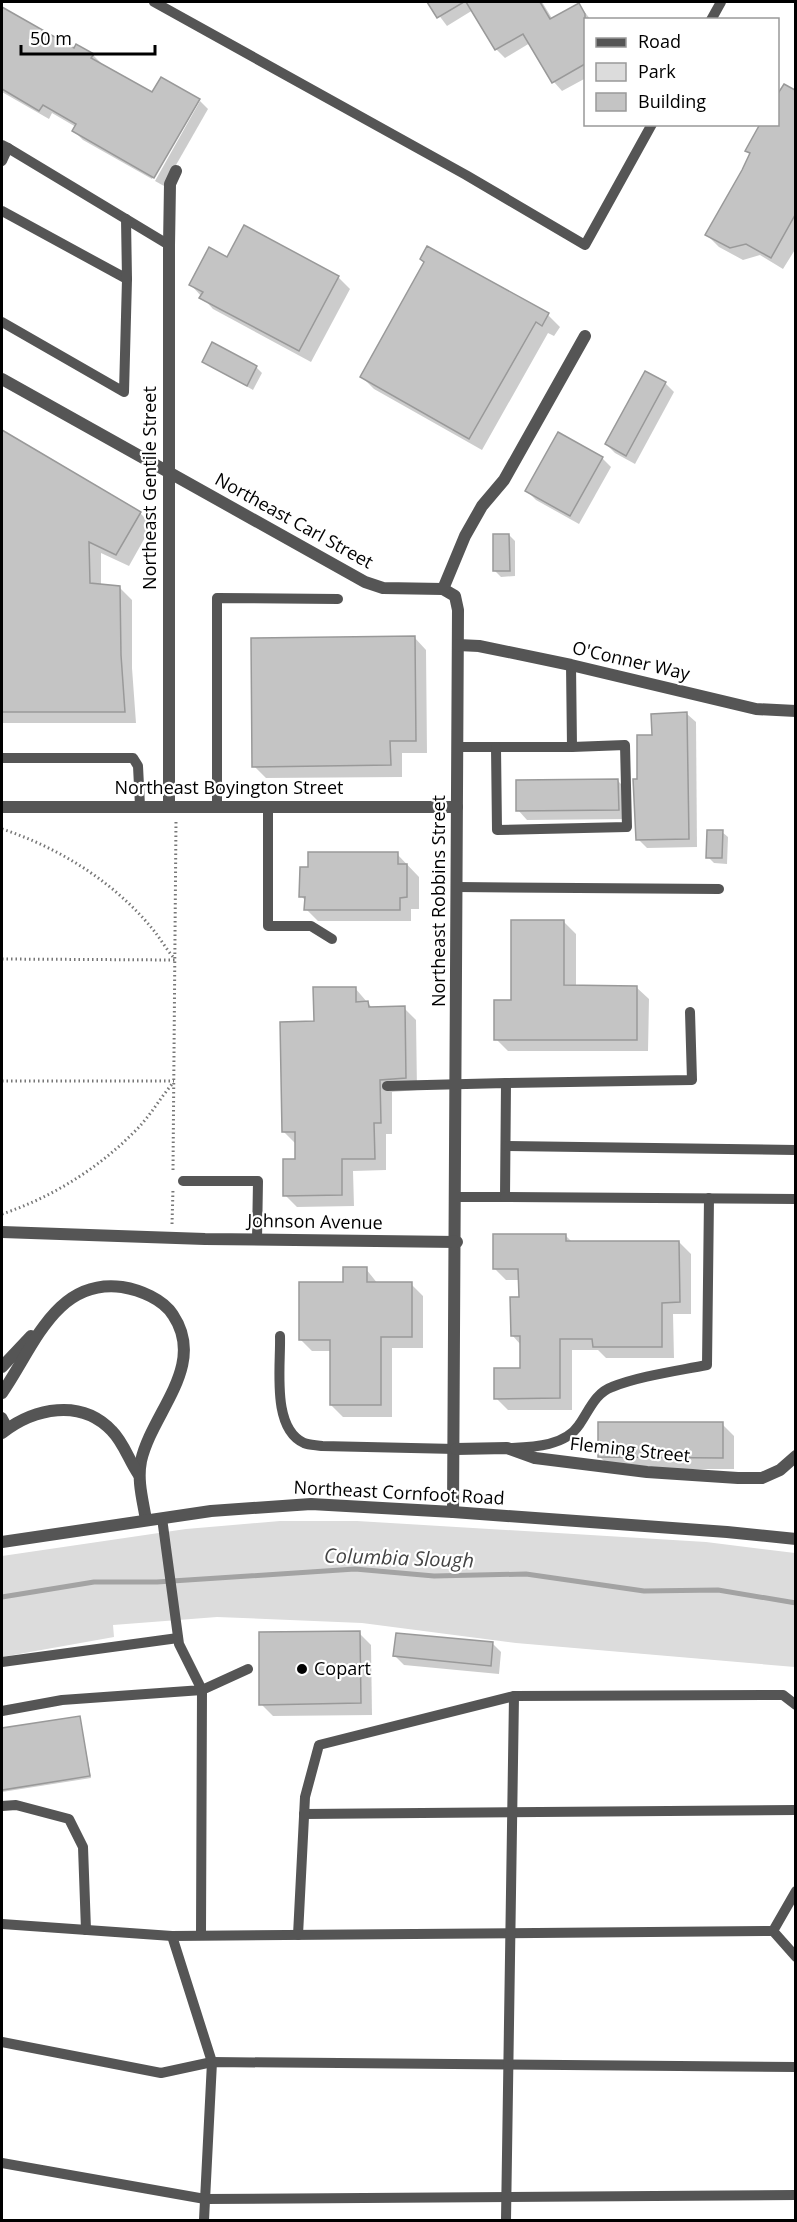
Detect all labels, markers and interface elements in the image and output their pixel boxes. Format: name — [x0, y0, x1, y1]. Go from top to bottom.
scale bar — [21, 18, 154, 56]
legend — [584, 18, 779, 126]
text: 50 m — [30, 26, 72, 50]
text: Road — [638, 29, 681, 53]
text: Park — [638, 59, 676, 83]
text: Building — [638, 89, 706, 113]
street label: Northeast Gentile Street — [137, 386, 161, 590]
street label: Northeast Carl Street — [211, 467, 378, 574]
street label: O'Conner Way — [570, 635, 693, 685]
street label: Northeast Boyington Street — [114, 775, 344, 799]
street label: Northeast Robbins Street — [426, 795, 450, 1007]
street label: Johnson Avenue — [245, 1208, 383, 1234]
street label: Fleming Street — [569, 1431, 691, 1467]
street label: Northeast Cornfoot Road — [293, 1474, 505, 1510]
water label: Columbia Slough — [324, 1541, 474, 1574]
place label: Copart — [314, 1656, 371, 1680]
marker: Copart — [295, 1662, 309, 1676]

